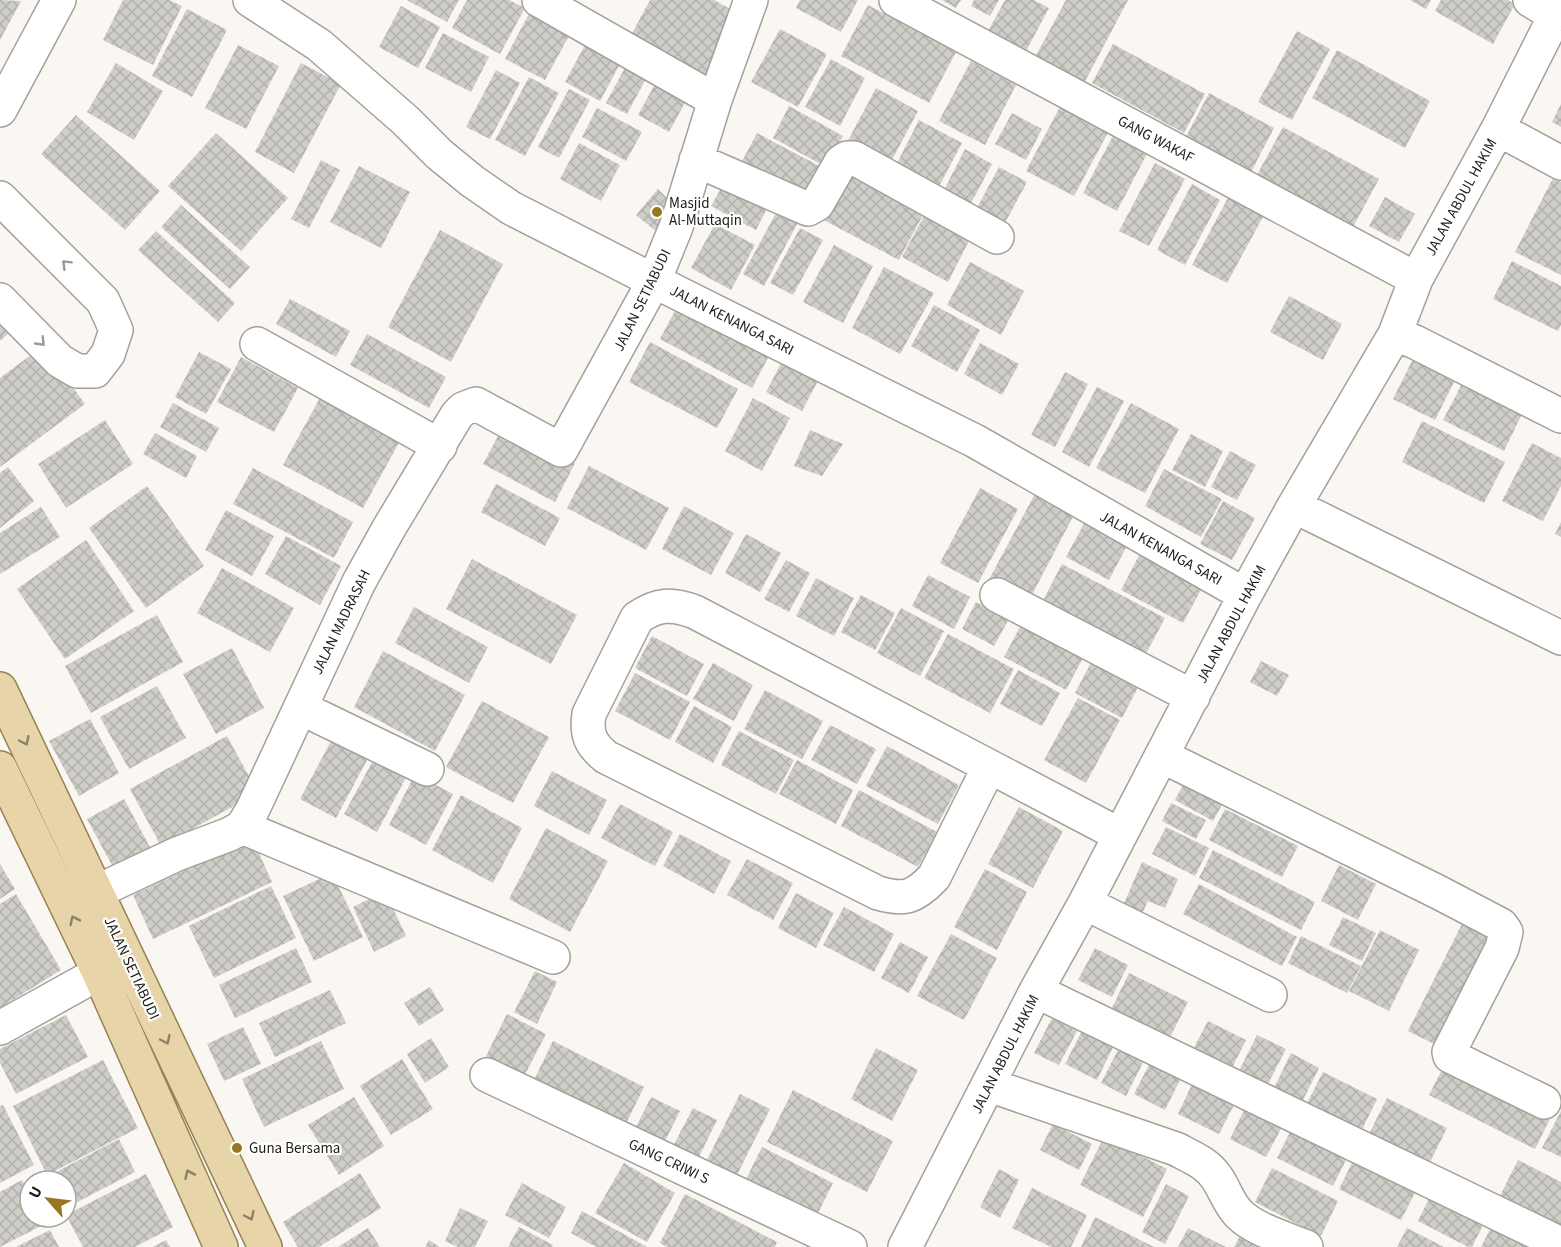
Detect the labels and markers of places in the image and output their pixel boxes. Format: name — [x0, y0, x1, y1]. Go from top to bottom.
place label: Masjid Al-Muttaqin — [669, 193, 742, 231]
marker: Masjid Al-Muttaqin — [650, 205, 664, 219]
place label: Guna Bersama — [249, 1138, 340, 1159]
marker: Guna Bersama — [230, 1141, 244, 1155]

